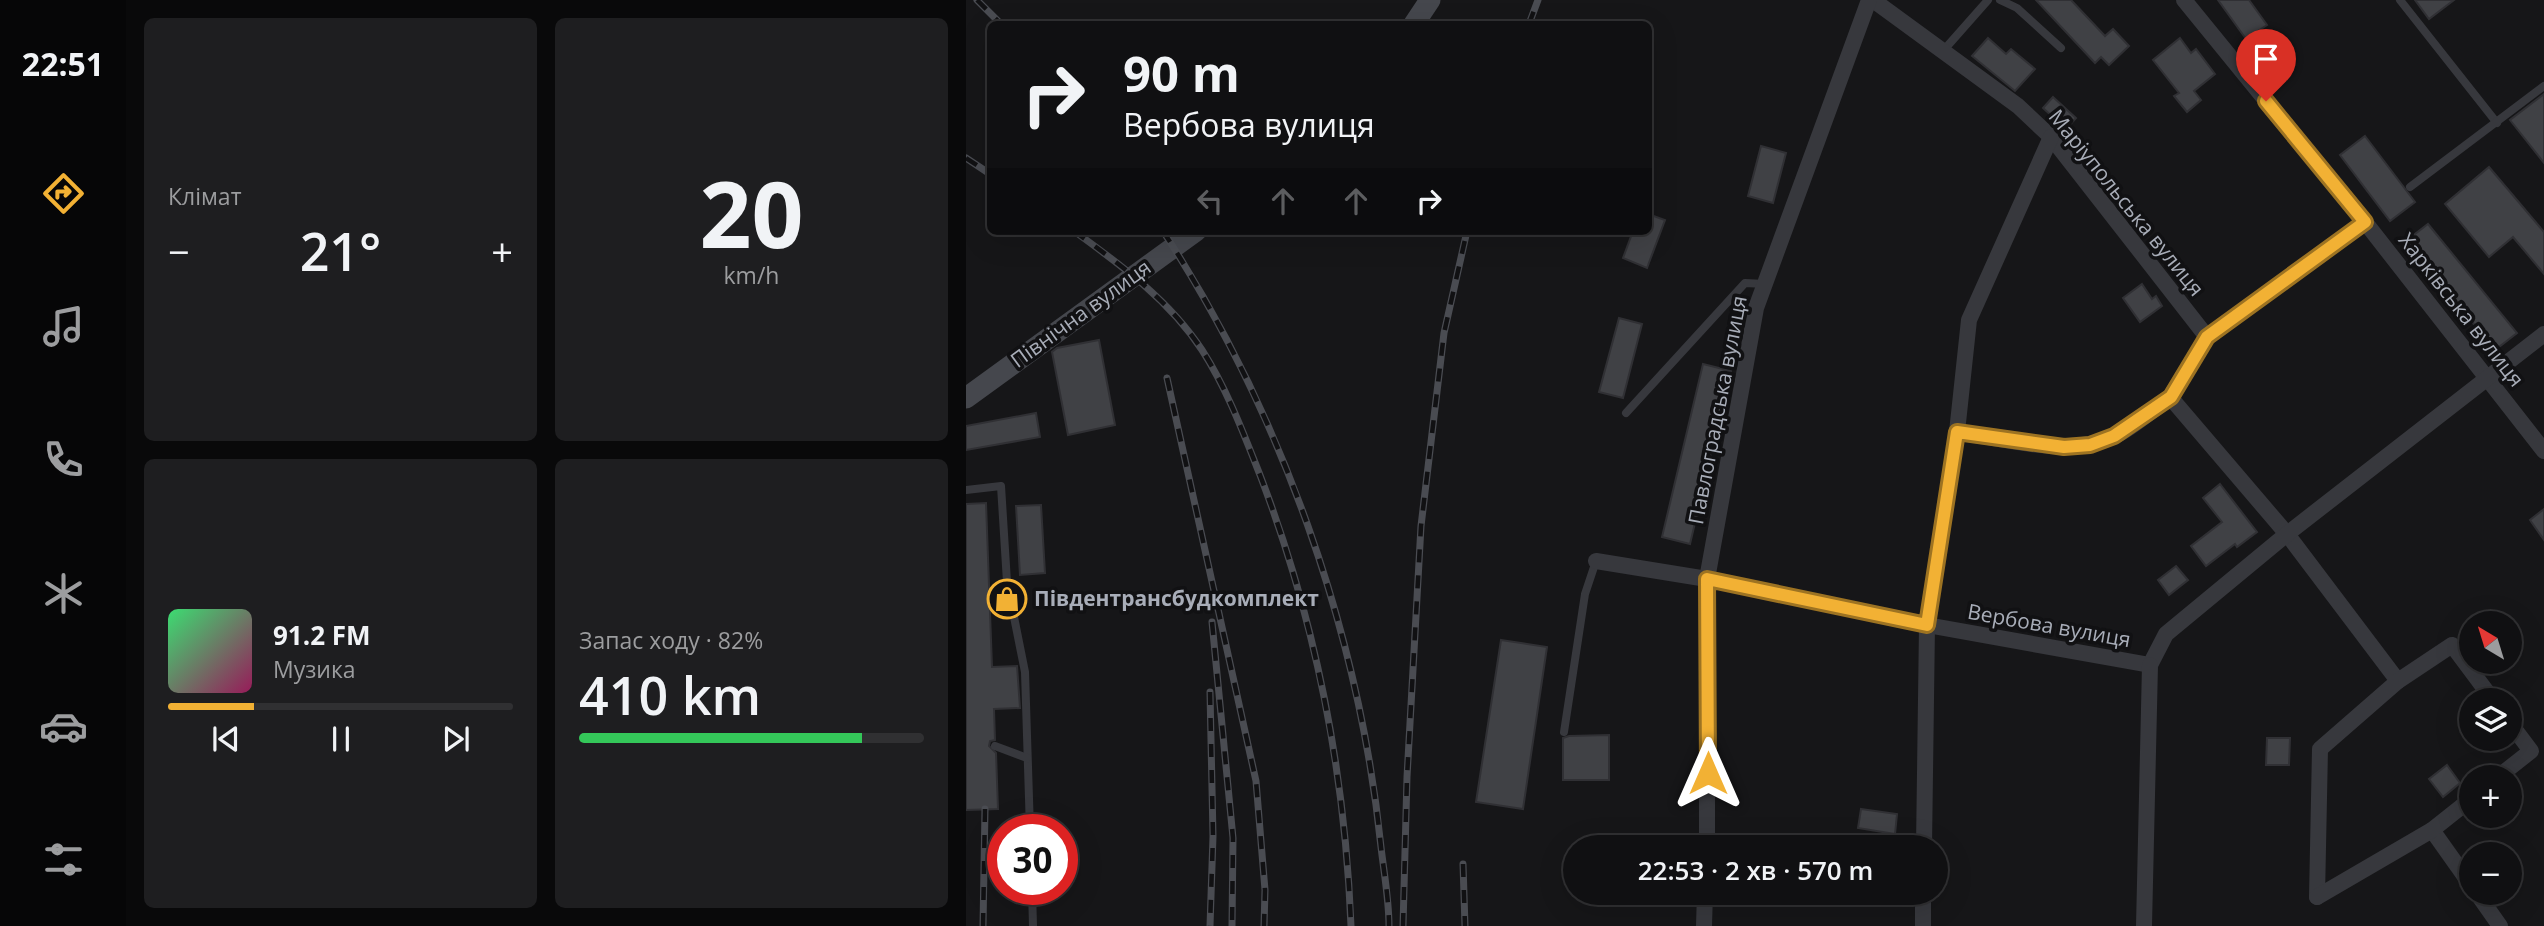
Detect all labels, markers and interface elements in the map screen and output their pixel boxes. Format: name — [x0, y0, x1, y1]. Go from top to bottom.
pin — [2236, 29, 2296, 101]
text: 90 m — [1123, 40, 1240, 106]
icon: arrive — [2247, 40, 2285, 78]
text: 22:51 — [22, 42, 104, 85]
icon: right — [1008, 49, 1099, 140]
text: Вербова вулиця — [1123, 103, 1375, 146]
street label: Маріупольська вулиця — [2043, 103, 2211, 302]
text: 20 — [699, 151, 804, 275]
icon: directions — [39, 169, 88, 218]
text: Клімат — [168, 180, 241, 212]
icon: left — [1191, 182, 1229, 220]
icon: ahead — [1264, 182, 1302, 220]
icon: ahead — [1337, 182, 1375, 220]
icon: right — [1410, 182, 1448, 220]
text: 21° — [300, 215, 381, 286]
text: − — [168, 225, 190, 277]
text: + — [491, 225, 513, 277]
street label: Харківська вулиця — [2393, 227, 2531, 392]
street label: Північна вулиця — [1005, 253, 1156, 374]
text: km/h — [724, 259, 779, 291]
street label: Павлоградська вулиця — [1681, 293, 1753, 527]
icon: music — [39, 302, 88, 351]
icon: phone — [39, 435, 88, 484]
icon: climate — [39, 569, 88, 618]
shop icon: Південтрансбудкомплект — [986, 578, 1028, 620]
place label: Південтрансбудкомплект — [1034, 584, 1319, 612]
street label: Вербова вулиця — [1965, 597, 2133, 653]
north arrow — [2459, 611, 2522, 674]
map controls — [2459, 611, 2522, 905]
text: 91.2 FM — [273, 617, 371, 653]
text: Запас ходу · 82% — [579, 624, 763, 656]
text: Музика — [273, 653, 356, 685]
text: 410 km — [579, 659, 761, 730]
button: layers — [2459, 688, 2522, 751]
icon: car — [39, 702, 88, 751]
icon: previous — [207, 720, 245, 758]
icon: pause — [322, 720, 360, 758]
icon: next — [437, 720, 475, 758]
position arrow — [1671, 736, 1745, 810]
button: + — [2459, 765, 2522, 828]
speed limit sign: 30 — [987, 814, 1078, 905]
icon: filters — [39, 835, 88, 884]
button: − — [2459, 842, 2522, 905]
text: 22:53 · 2 хв · 570 m — [1638, 852, 1873, 888]

